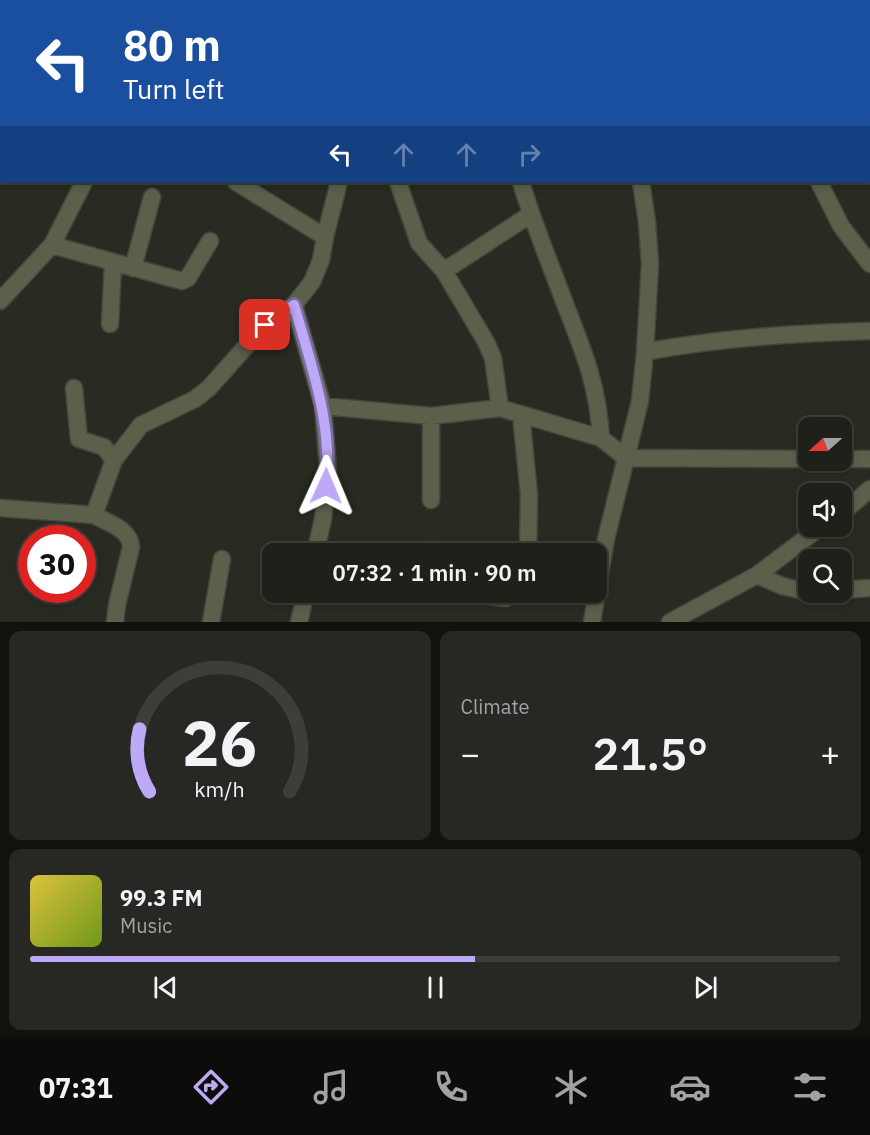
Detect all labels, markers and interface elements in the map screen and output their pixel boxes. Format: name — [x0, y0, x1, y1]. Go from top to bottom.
text: 80 m — [123, 18, 221, 73]
icon: left — [24, 24, 102, 102]
text: Turn left — [123, 71, 224, 106]
icon: left — [324, 138, 357, 171]
icon: ahead — [387, 138, 420, 171]
icon: ahead — [450, 138, 483, 171]
icon: right — [513, 138, 546, 171]
pin — [239, 299, 290, 350]
icon: arrive — [248, 308, 281, 341]
north arrow — [798, 417, 852, 471]
map controls — [798, 417, 852, 603]
position arrow — [294, 454, 358, 518]
button: sound — [798, 483, 852, 537]
speed limit sign: 30 — [18, 525, 96, 603]
button: search — [798, 549, 852, 603]
text: 07:32 · 1 min · 90 m — [333, 558, 537, 587]
text: Climate — [461, 693, 529, 720]
text: 26 — [182, 702, 257, 783]
text: 21.5° — [592, 724, 708, 782]
text: − — [461, 732, 480, 775]
text: + — [820, 732, 840, 775]
text: km/h — [195, 776, 245, 804]
text: 99.3 FM — [120, 883, 203, 912]
text: Music — [120, 912, 172, 939]
icon: previous — [149, 971, 182, 1004]
icon: pause — [419, 971, 452, 1004]
icon: next — [689, 971, 722, 1004]
icon: directions — [190, 1066, 232, 1108]
icon: music — [310, 1066, 352, 1108]
icon: phone — [430, 1066, 472, 1108]
icon: climate — [550, 1066, 592, 1108]
icon: car — [669, 1066, 711, 1108]
icon: filters — [789, 1066, 831, 1108]
text: 07:31 — [39, 1070, 113, 1105]

